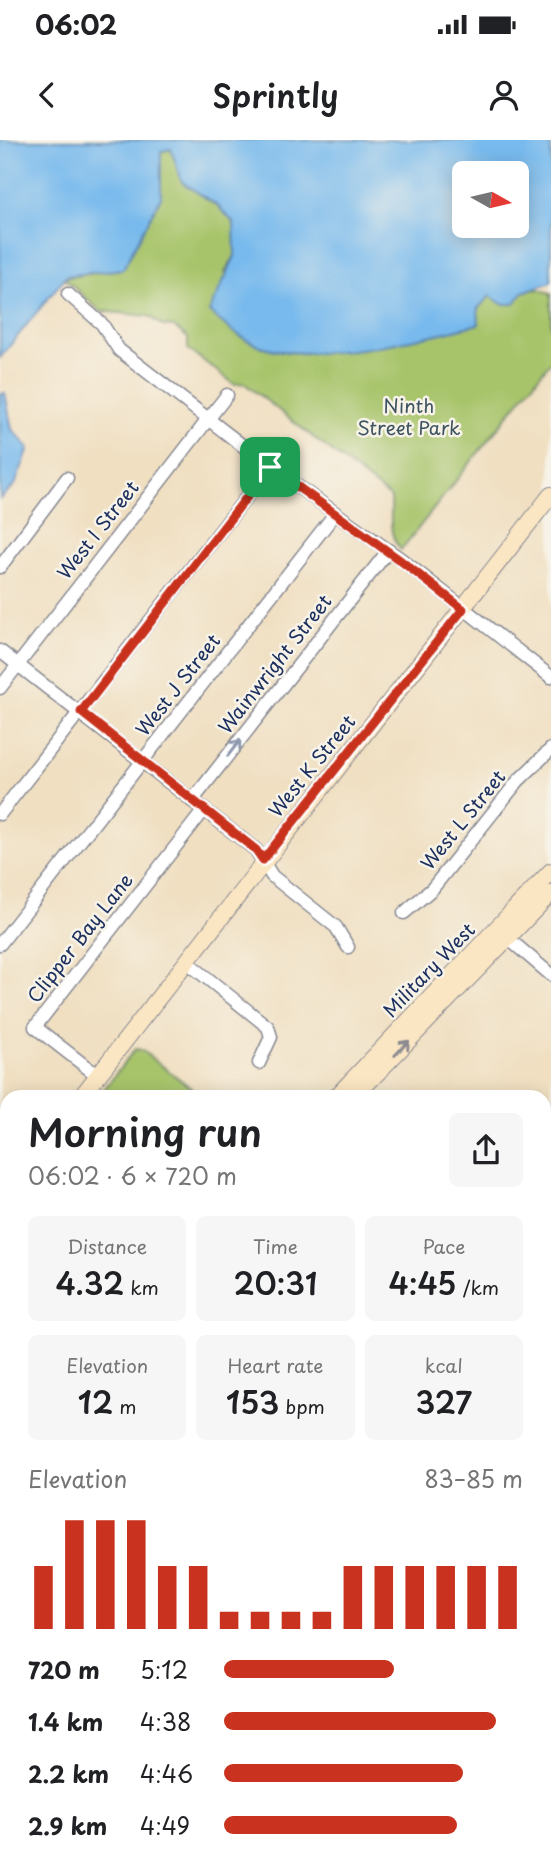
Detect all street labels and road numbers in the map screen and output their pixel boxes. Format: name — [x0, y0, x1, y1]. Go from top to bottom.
street label: West I Street — [50, 474, 145, 585]
street label: Wainwright Street — [211, 588, 338, 739]
street label: West J Street — [128, 627, 226, 742]
street label: West K Street — [261, 708, 362, 823]
street label: West L Street — [413, 763, 511, 875]
street label: Clipper Bay Lane — [20, 867, 139, 1008]
street label: Military West — [376, 915, 481, 1023]

